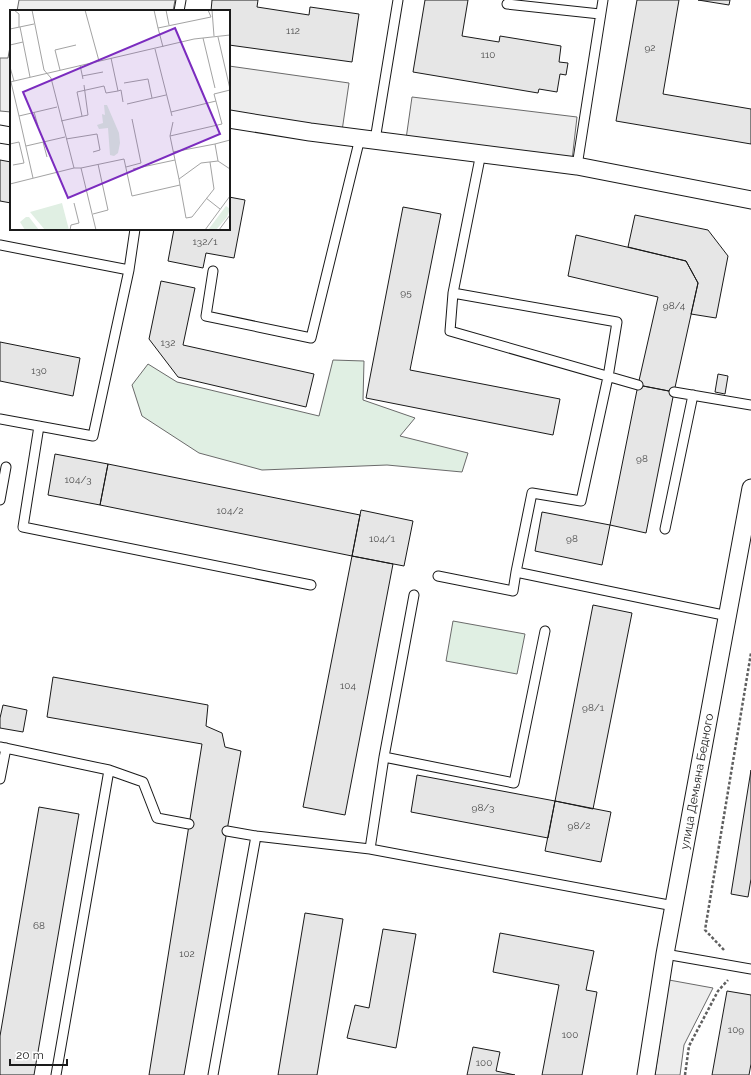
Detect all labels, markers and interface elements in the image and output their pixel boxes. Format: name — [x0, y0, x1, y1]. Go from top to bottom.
inset map — [10, 10, 230, 230]
house number: 112 — [286, 25, 300, 36]
house number: 92 — [644, 42, 656, 53]
house number: 110 — [481, 49, 495, 60]
house number: 132/1 — [193, 236, 218, 247]
house number: 95 — [400, 287, 412, 298]
house number: 98/4 — [663, 300, 686, 311]
house number: 132 — [161, 337, 175, 348]
house number: 130 — [31, 365, 47, 376]
house number: 98 — [636, 453, 648, 464]
house number: 104/3 — [65, 474, 91, 485]
house number: 104/2 — [217, 505, 243, 516]
house number: 104/1 — [369, 533, 396, 544]
house number: 98 — [566, 533, 578, 544]
house number: 104 — [340, 680, 356, 691]
house number: 98/1 — [582, 702, 605, 713]
street label: улица Демьяна Бедного — [677, 712, 716, 851]
house number: 98/3 — [472, 802, 494, 813]
house number: 98/2 — [568, 820, 590, 831]
house number: 68 — [33, 920, 45, 931]
house number: 102 — [179, 948, 195, 959]
house number: 109 — [728, 1024, 744, 1035]
house number: 100 — [562, 1029, 578, 1040]
scale bar — [10, 1041, 67, 1067]
text: 20 m — [16, 1048, 44, 1062]
house number: 100 — [476, 1057, 492, 1068]

